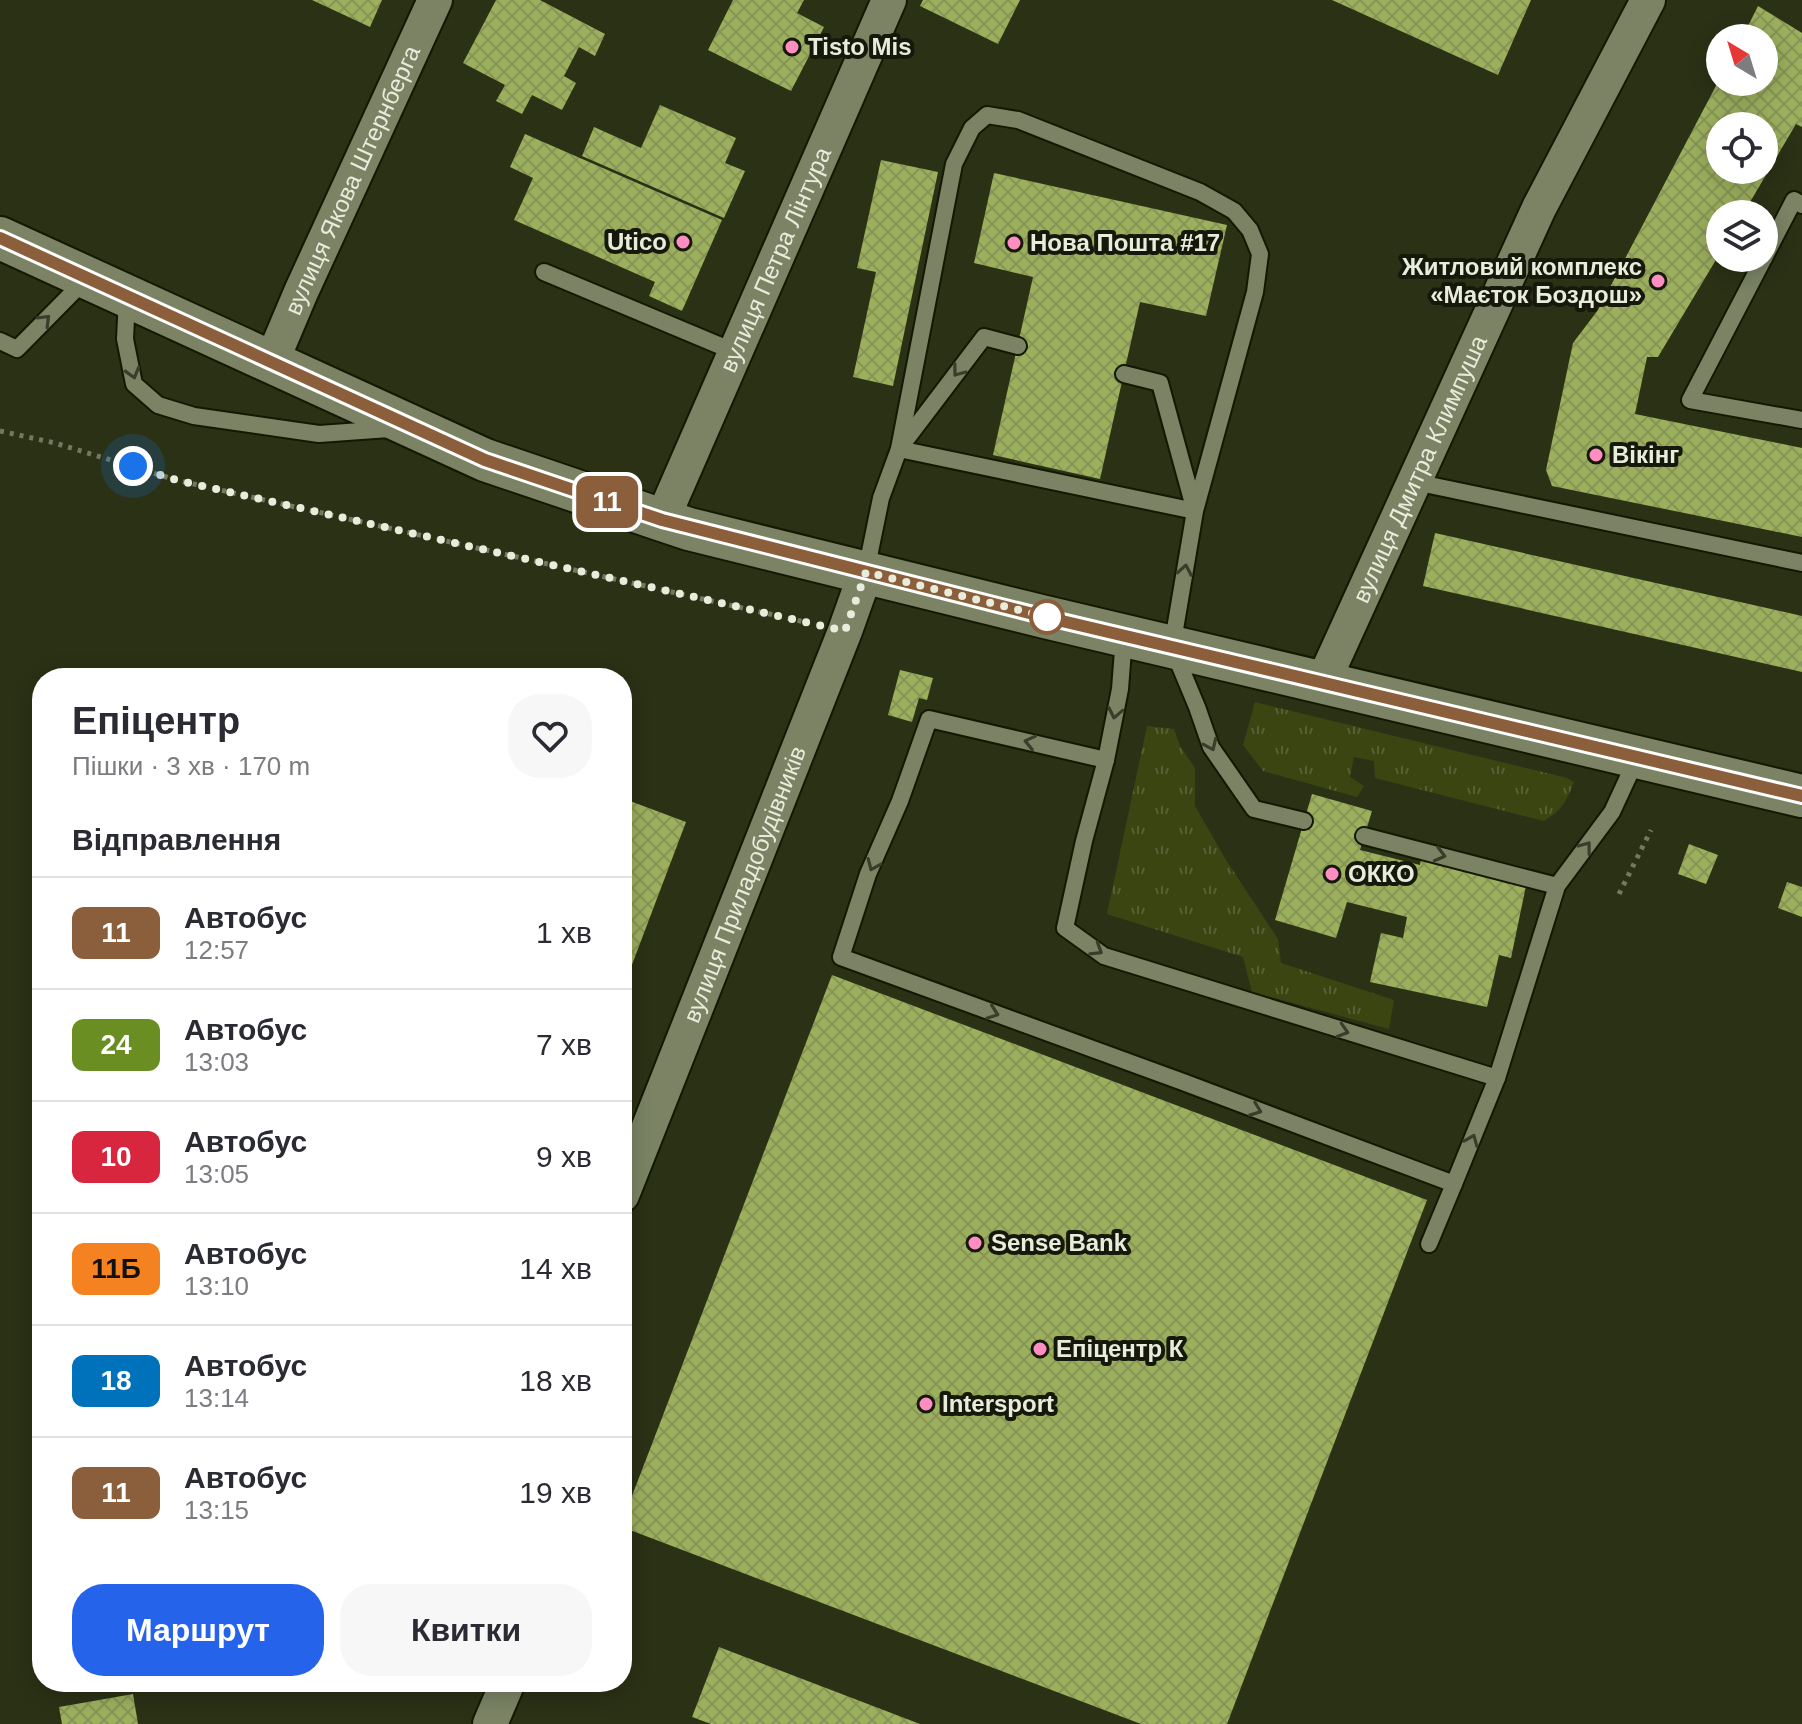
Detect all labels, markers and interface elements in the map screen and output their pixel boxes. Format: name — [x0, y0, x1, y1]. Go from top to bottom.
north arrow — [1706, 24, 1778, 96]
map controls — [1706, 24, 1778, 272]
place label: Tisto Mis — [808, 33, 912, 60]
marker: Tisto Mis — [783, 38, 801, 56]
street label: вулиця Якова Штернберга — [279, 41, 425, 319]
button: locate — [1706, 112, 1778, 184]
street label: вулиця Петра Лінтура — [714, 142, 836, 376]
button: layers — [1706, 200, 1778, 272]
place label: Utico — [607, 228, 667, 255]
place label: Нова Пошта #17 — [1030, 229, 1220, 256]
marker: Utico — [674, 233, 692, 251]
marker: Нова Пошта #17 — [1005, 234, 1023, 252]
place label: Житловий комплекс «Маєток Боздош» — [1401, 253, 1642, 308]
marker: Житловий комплекс «Маєток Боздош» — [1649, 272, 1667, 290]
one-way arrow — [36, 315, 50, 329]
street label: вулиця Дмитра Климпуша — [1347, 330, 1492, 607]
one-way arrow — [954, 362, 968, 377]
one-way arrow — [124, 366, 140, 379]
place label: Вікінг — [1612, 441, 1679, 468]
your location — [113, 446, 153, 486]
marker: Вікінг — [1587, 446, 1605, 464]
line badge: 11 — [571, 476, 643, 528]
text: 11 — [592, 486, 622, 517]
one-way arrow — [1176, 563, 1193, 576]
unlabelled marker — [1030, 600, 1064, 634]
button: heart — [508, 694, 592, 778]
text: Епіцентр — [72, 700, 240, 742]
one-way arrow — [1108, 706, 1125, 720]
one-way arrow — [1024, 734, 1037, 751]
one-way arrow — [1202, 737, 1218, 751]
street label: вулиця Приладобудівників — [678, 742, 811, 1026]
text: Пішки · 3 хв · 170 m — [72, 751, 310, 781]
text: Відправлення — [72, 823, 281, 856]
one-way arrow — [1576, 841, 1590, 856]
one-way arrow — [1433, 845, 1446, 862]
one-way arrow — [866, 857, 882, 871]
place label: ОККО — [1348, 860, 1415, 887]
marker: ОККО — [1323, 865, 1341, 883]
text: Автобус — [184, 901, 307, 934]
text: 1 хв — [536, 916, 592, 949]
text: 11 — [101, 917, 131, 948]
text: 12:57 — [184, 935, 249, 965]
one-way arrow — [1088, 941, 1102, 956]
one-way arrow — [985, 1003, 999, 1020]
text: Автобус — [184, 1013, 307, 1046]
one-way arrow — [1336, 1021, 1350, 1037]
text: 7 хв — [536, 1028, 592, 1061]
text: 24 — [100, 1029, 132, 1060]
text: 13:03 — [184, 1047, 249, 1077]
one-way arrow — [1248, 1100, 1262, 1117]
text: Автобус — [184, 1125, 307, 1158]
one-way arrow — [1462, 1134, 1479, 1148]
text: 9 хв — [536, 1140, 592, 1173]
text: 10 — [100, 1141, 132, 1172]
text: 13:05 — [184, 1159, 249, 1189]
place label: Sense Bank — [991, 1229, 1128, 1256]
marker: Sense Bank — [966, 1234, 984, 1252]
text: Автобус — [184, 1237, 307, 1270]
text: 14 хв — [519, 1252, 592, 1285]
text: 11Б — [91, 1253, 141, 1284]
text: 13:10 — [184, 1271, 249, 1301]
place label: Епіцентр К — [1056, 1335, 1184, 1362]
marker: Епіцентр К — [1031, 1340, 1049, 1358]
text: Автобус — [184, 1349, 307, 1382]
text: 18 хв — [519, 1364, 592, 1397]
text: 18 — [100, 1365, 132, 1396]
text: 13:14 — [184, 1383, 249, 1413]
place label: Intersport — [942, 1390, 1054, 1417]
marker: Intersport — [917, 1395, 935, 1413]
text: Автобус — [184, 1461, 307, 1494]
text: 19 хв — [519, 1476, 592, 1509]
text: 11 — [101, 1477, 131, 1508]
text: 13:15 — [184, 1495, 249, 1525]
button: Маршрут — [72, 1584, 324, 1676]
button: Квитки — [340, 1584, 592, 1676]

